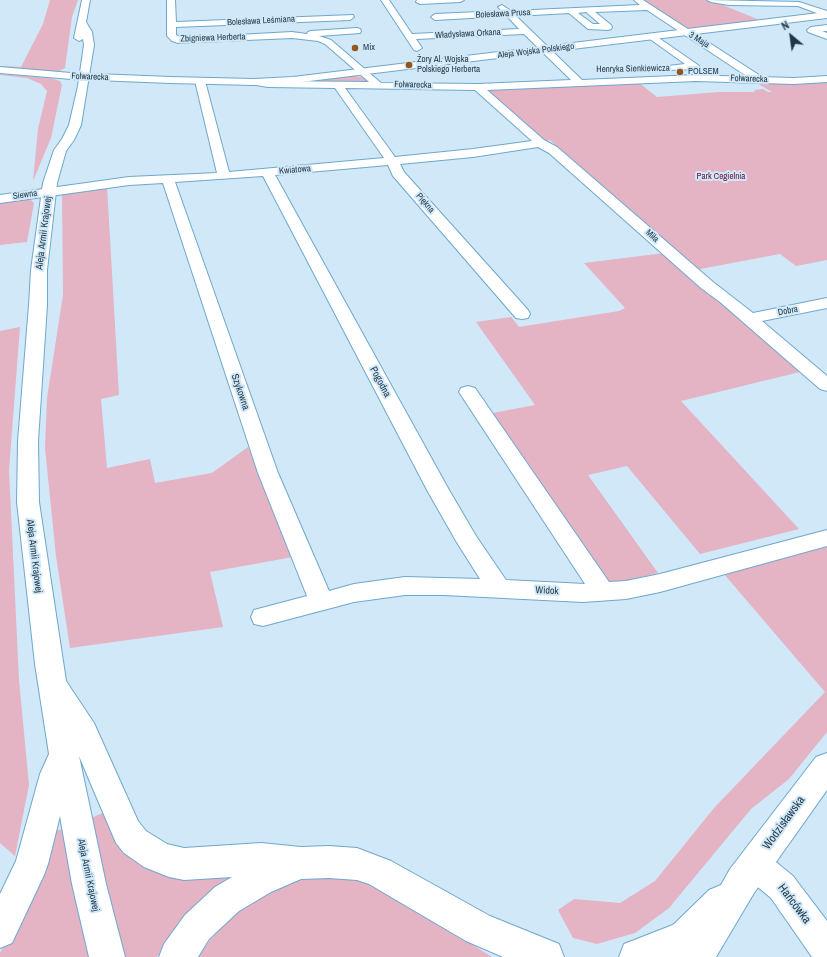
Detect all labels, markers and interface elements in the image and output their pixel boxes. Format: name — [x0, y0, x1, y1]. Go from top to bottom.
street label: Bolesława Prusa — [475, 7, 531, 21]
street label: Bolesława Leśmiana — [227, 14, 295, 28]
north arrow — [771, 16, 811, 56]
text: N — [779, 18, 791, 33]
street label: Władysława Orkana — [435, 27, 501, 41]
street label: 3 Maja — [687, 30, 711, 50]
street label: Zbigniewa Herberta — [180, 31, 246, 45]
street label: Aleja Wojska Polskiego — [497, 41, 575, 61]
marker: Mix — [350, 43, 360, 53]
place label: Mix — [363, 43, 375, 53]
place label: Żory Al. Wojska Polskiego Herberta — [417, 55, 480, 76]
marker: Żory Al. Wojska Polskiego Herberta — [404, 60, 414, 70]
street label: Henryka Sienkiewicza — [596, 63, 670, 75]
marker: POLSEM — [675, 67, 685, 77]
place label: POLSEM — [688, 67, 719, 77]
street label: Folwarecka — [71, 71, 109, 83]
street label: Folwarecka — [730, 73, 768, 85]
street label: Folwarecka — [394, 79, 432, 91]
street label: Kwiatowa — [279, 163, 311, 177]
park label: Park Cegielnia — [697, 172, 745, 182]
street label: Siewna — [12, 188, 38, 202]
street label: Piękna — [413, 191, 437, 215]
street label: Aleja Armii Krajowej — [34, 196, 54, 270]
street label: Miła — [643, 227, 661, 245]
street label: Dobra — [777, 304, 799, 318]
street label: Pogodna — [367, 365, 393, 399]
street label: Szykowna — [228, 372, 252, 412]
street label: Aleja Armii Krajowej — [24, 519, 44, 593]
street label: Widok — [535, 584, 559, 598]
street label: Wodzisławska — [760, 793, 808, 853]
street label: Aleja Armii Krajowej — [74, 838, 102, 912]
street label: Hańcówka — [774, 881, 814, 927]

